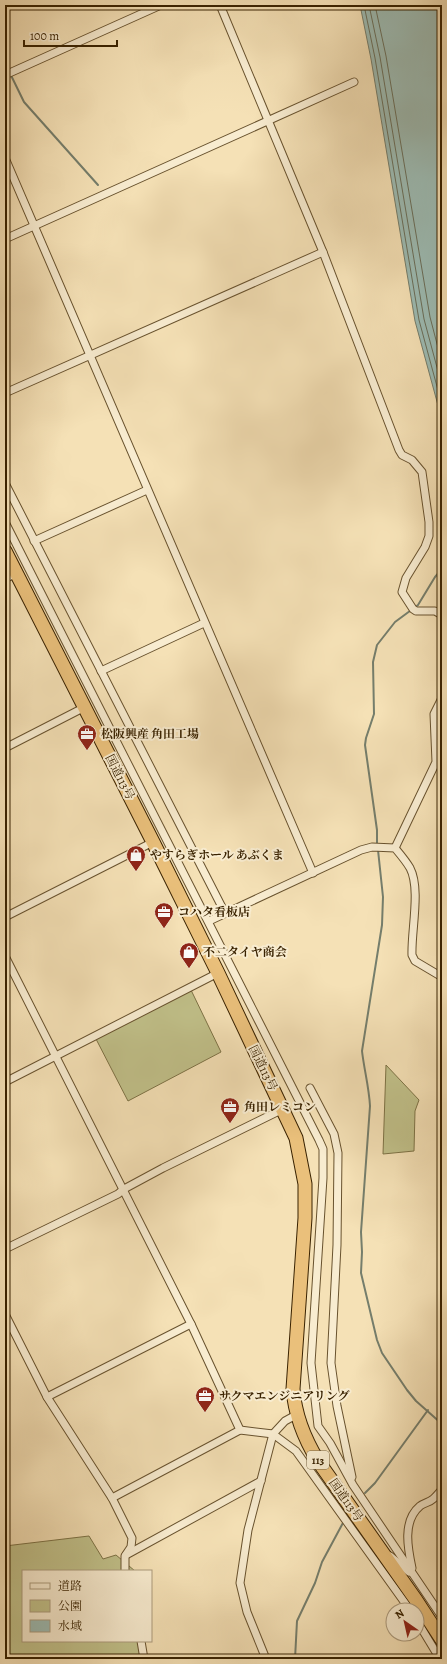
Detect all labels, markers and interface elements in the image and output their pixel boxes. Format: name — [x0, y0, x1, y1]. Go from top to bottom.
scale bar — [24, 22, 117, 48]
text: 100 m — [30, 28, 59, 44]
office icon: 松阪興産 角田工場 — [76, 723, 98, 751]
place label: 松阪興産 角田工場 — [101, 726, 199, 742]
street label: 国道113号 — [102, 751, 138, 803]
shop icon: やすらぎホール あぶくま — [125, 844, 147, 872]
place label: やすらぎホール あぶくま — [150, 847, 284, 863]
office icon: コハタ看板店 — [153, 901, 175, 929]
place label: コハタ看板店 — [178, 904, 250, 920]
shop icon: 不二タイヤ商会 — [178, 941, 200, 969]
place label: 不二タイヤ商会 — [203, 944, 287, 960]
street label: 国道113号 — [245, 1042, 281, 1094]
office icon: 角田レミコン — [219, 1096, 241, 1124]
place label: 角田レミコン — [244, 1099, 316, 1115]
office icon: サクマエンジニアリング — [194, 1385, 216, 1413]
place label: サクマエンジニアリング — [219, 1388, 350, 1404]
road number: 113 — [307, 1451, 329, 1469]
street label: 国道113号 — [325, 1475, 367, 1525]
legend — [22, 1570, 152, 1642]
text: 道路 — [58, 1578, 82, 1594]
text: 公園 — [58, 1598, 82, 1614]
north arrow — [385, 1602, 425, 1642]
text: N — [392, 1606, 407, 1623]
text: 水域 — [58, 1618, 82, 1634]

